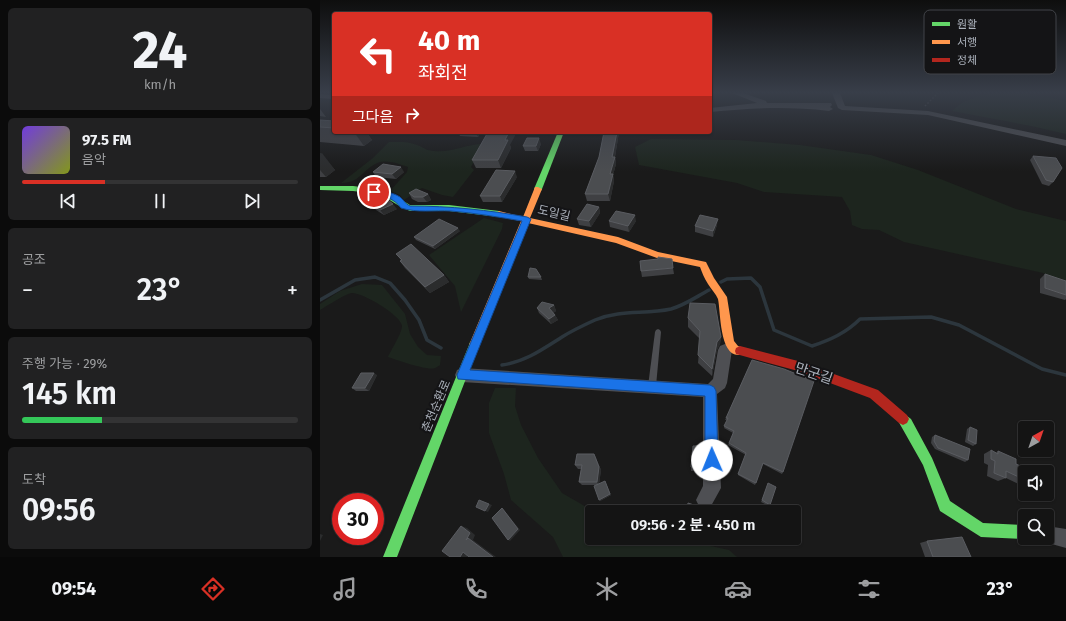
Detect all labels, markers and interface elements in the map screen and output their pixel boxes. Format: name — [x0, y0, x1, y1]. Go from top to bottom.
legend — [924, 10, 1056, 74]
text: 원활 — [957, 18, 977, 31]
text: 24 — [133, 19, 187, 82]
text: 40 m — [418, 24, 481, 57]
icon: left — [352, 28, 404, 80]
text: 서행 — [957, 36, 977, 49]
text: 정체 — [957, 54, 977, 67]
text: 좌회전 — [418, 62, 468, 84]
text: km/h — [144, 77, 176, 92]
icon: right — [401, 104, 423, 126]
text: 그다음 — [352, 108, 393, 126]
text: 97.5 FM — [82, 131, 131, 149]
text: 음악 — [82, 152, 106, 167]
pin — [357, 175, 391, 209]
icon: arrive — [363, 181, 385, 203]
icon: previous — [57, 190, 79, 212]
icon: pause — [149, 190, 171, 212]
icon: next — [241, 190, 263, 212]
street label: 도일길 — [536, 202, 572, 224]
text: 공조 — [22, 252, 46, 267]
text: 23° — [137, 272, 183, 308]
text: − — [22, 277, 33, 304]
text: + — [287, 277, 298, 304]
text: 주행 가능 · 29% — [22, 356, 107, 371]
street label: 만군길 — [793, 359, 835, 388]
text: 145 km — [22, 376, 117, 412]
street label: 춘천순환로 — [419, 378, 453, 434]
north arrow — [1018, 421, 1054, 457]
map controls — [1018, 421, 1054, 545]
position arrow — [691, 439, 733, 481]
button: sound — [1018, 465, 1054, 501]
text: 도착 — [22, 472, 46, 487]
text: 09:56 — [22, 492, 96, 528]
speed limit sign: 30 — [332, 493, 384, 545]
button: search — [1018, 509, 1054, 545]
text: 09:56 · 2 분 · 450 m — [631, 516, 755, 534]
icon: directions — [199, 575, 227, 603]
icon: music — [331, 575, 359, 603]
icon: phone — [462, 575, 490, 603]
icon: climate — [593, 575, 621, 603]
icon: car — [724, 575, 752, 603]
icon: filters — [855, 575, 883, 603]
text: 09:54 — [52, 578, 96, 600]
text: 23° — [986, 578, 1014, 600]

